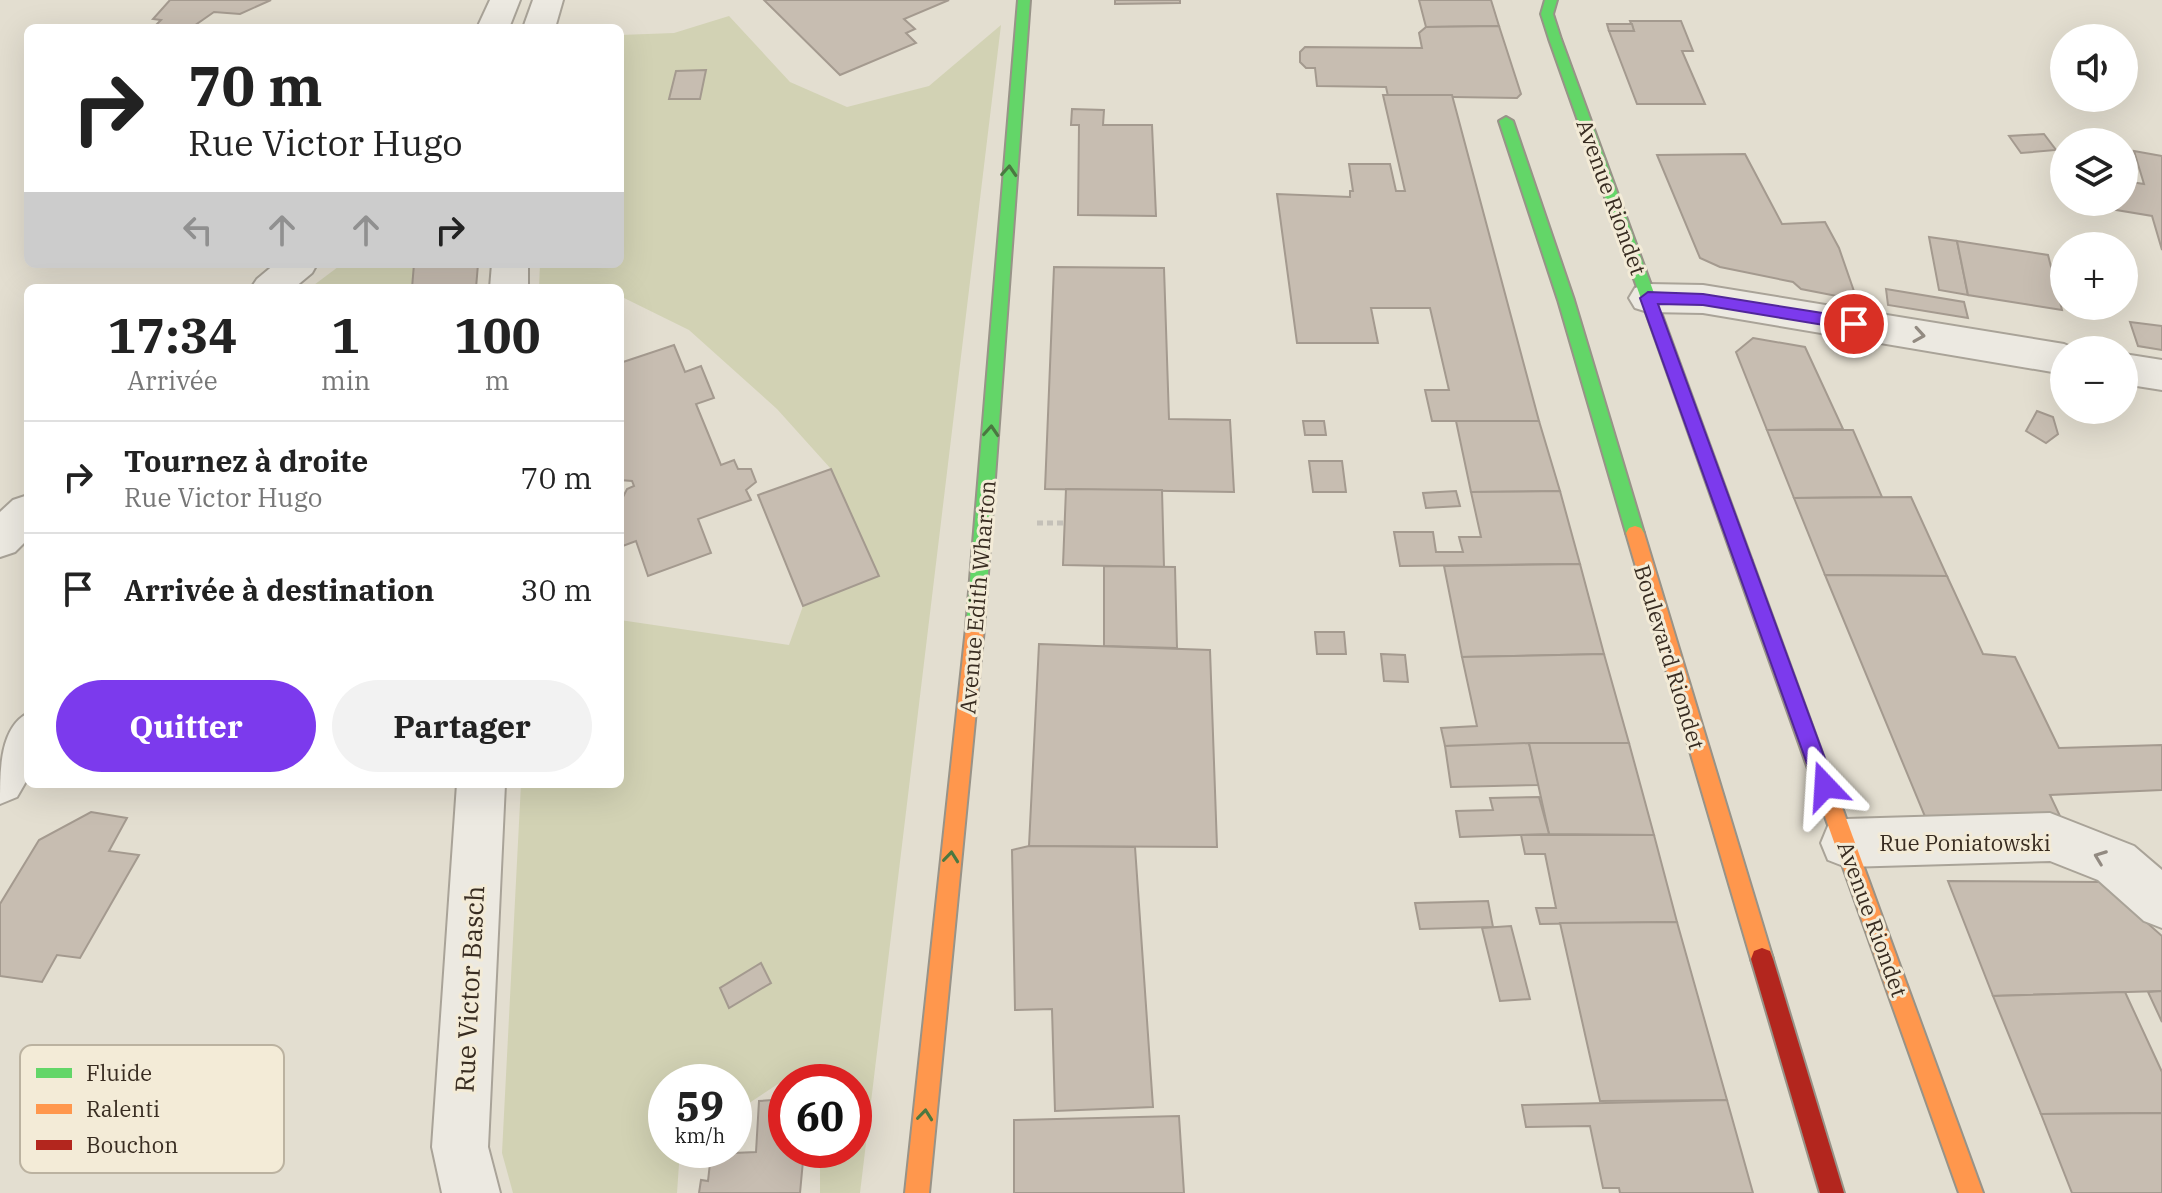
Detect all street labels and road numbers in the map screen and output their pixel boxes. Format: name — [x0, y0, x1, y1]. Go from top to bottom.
street label: Avenue Riondet — [1570, 115, 1654, 279]
street label: Avenue Edith Wharton — [952, 479, 1002, 715]
street label: Boulevard Riondet — [1628, 561, 1712, 753]
street label: Rue Poniatowski — [1879, 828, 2051, 857]
street label: Avenue Riondet — [1831, 837, 1915, 1001]
street label: Rue Victor Basch — [447, 885, 491, 1093]

